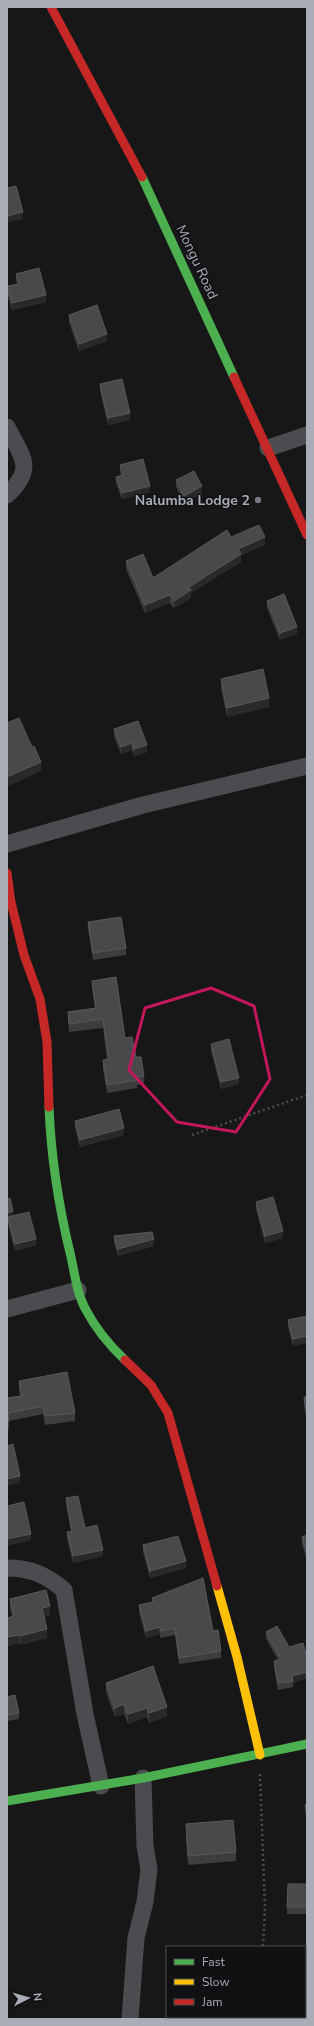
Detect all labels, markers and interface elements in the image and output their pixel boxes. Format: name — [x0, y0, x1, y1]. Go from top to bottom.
street label: Mongu Road — [171, 222, 223, 302]
place label: Nalumba Lodge 2 — [135, 491, 250, 510]
marker: Nalumba Lodge 2 — [253, 495, 263, 505]
legend — [166, 1946, 306, 2018]
text: Fast — [202, 1954, 225, 1970]
text: Slow — [202, 1974, 230, 1990]
north arrow — [8, 1978, 48, 2018]
text: N — [30, 1992, 45, 2002]
text: Jam — [201, 1994, 223, 2010]

